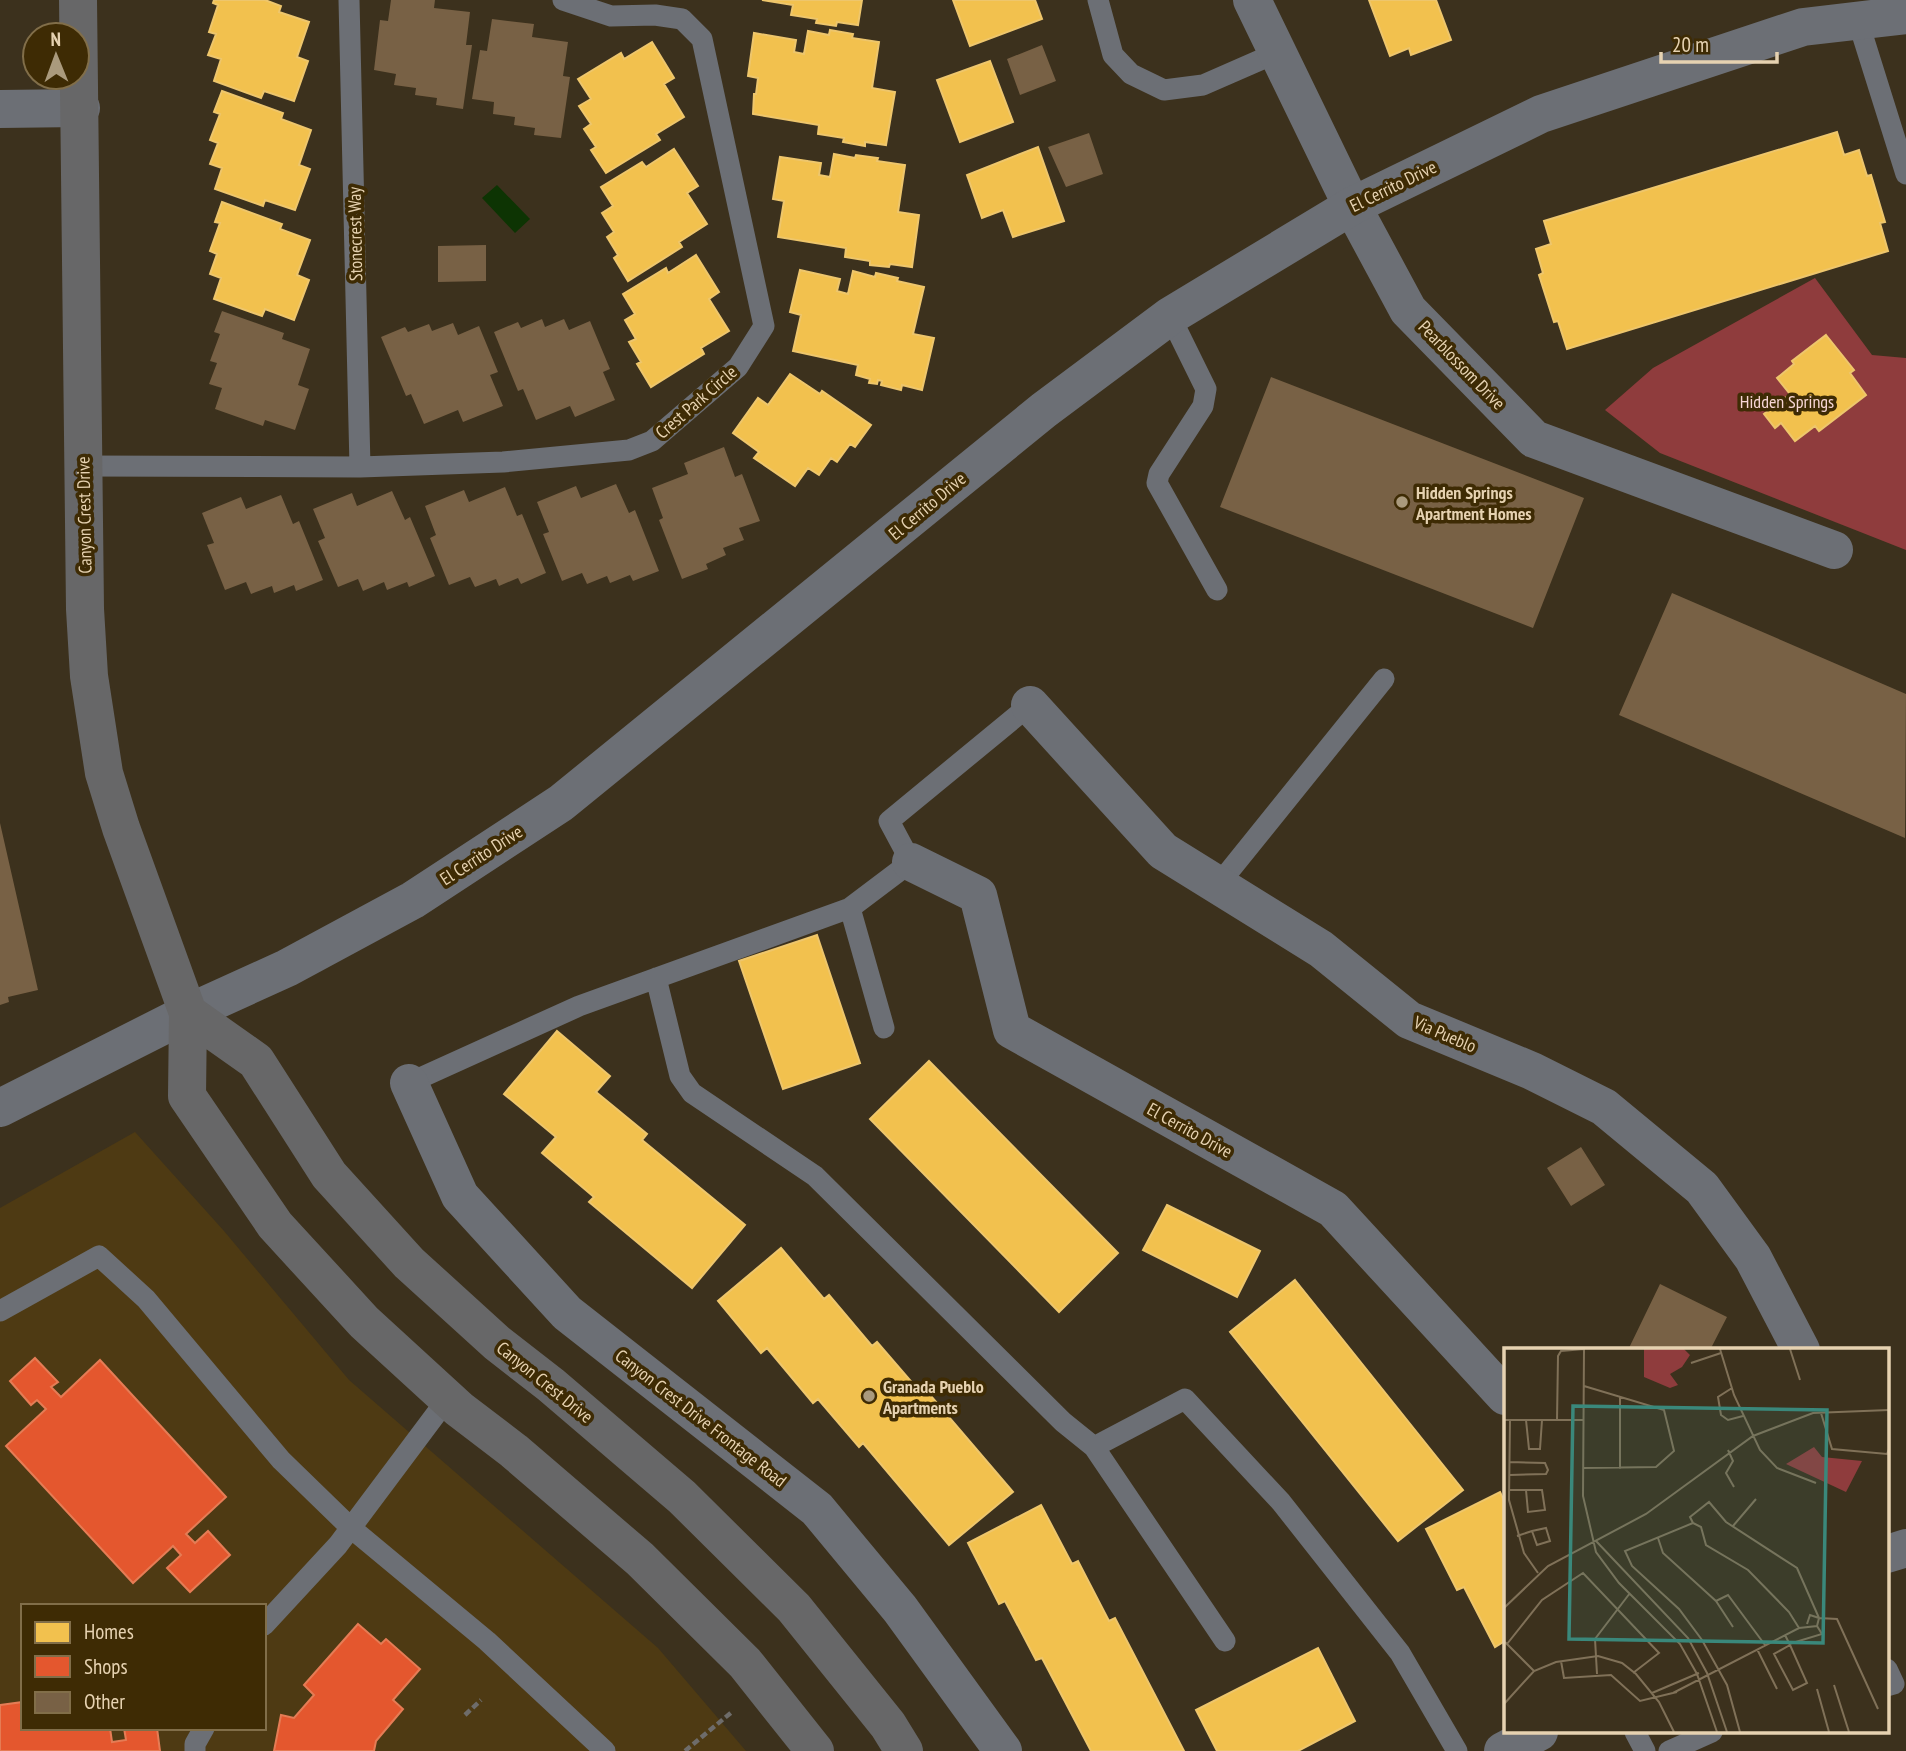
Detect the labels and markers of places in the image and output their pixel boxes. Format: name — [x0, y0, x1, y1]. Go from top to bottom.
place label: Hidden Springs Apartment Homes — [1415, 481, 1532, 525]
marker: Hidden Springs Apartment Homes — [1394, 494, 1410, 510]
place label: Granada Pueblo Apartments — [882, 1375, 984, 1419]
marker: Granada Pueblo Apartments — [861, 1388, 877, 1404]

